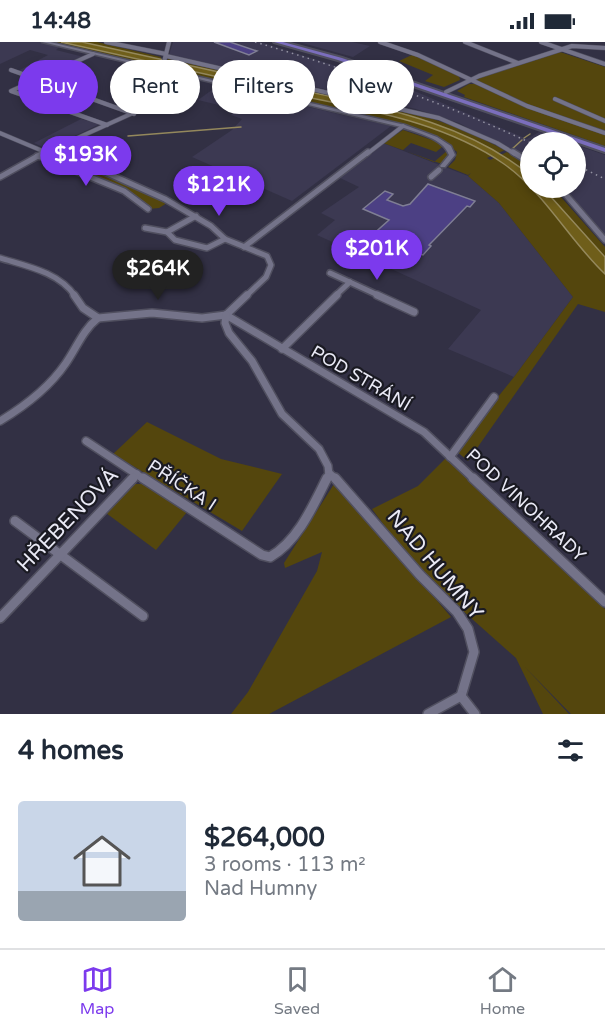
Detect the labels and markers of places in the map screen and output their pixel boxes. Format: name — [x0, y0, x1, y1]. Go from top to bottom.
pin: $193K — [44, 136, 128, 187]
pin: $121K — [177, 166, 261, 217]
pin: $201K — [335, 230, 419, 281]
pin: $264K — [116, 250, 200, 301]

